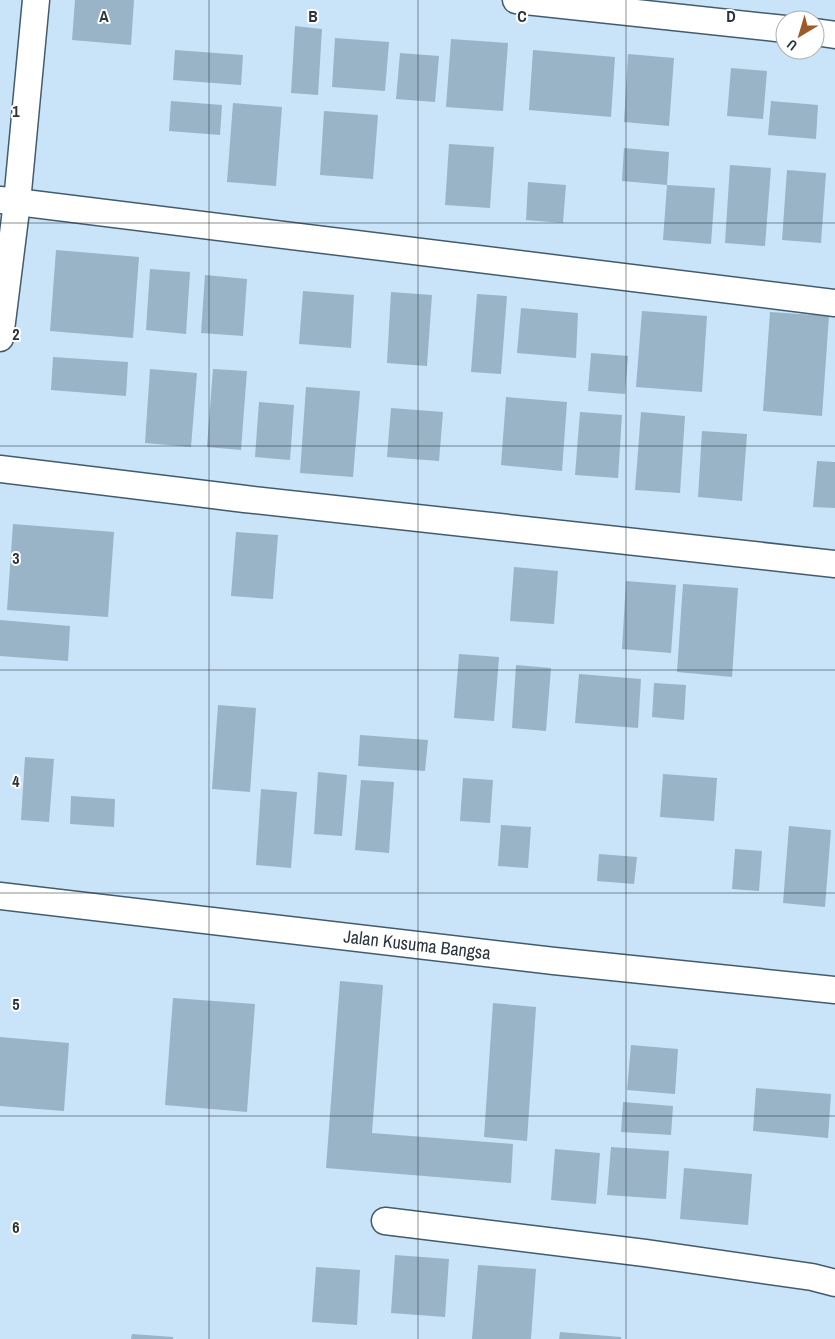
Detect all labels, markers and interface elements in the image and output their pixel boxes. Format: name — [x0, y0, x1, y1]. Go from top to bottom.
text: A — [99, 5, 109, 27]
text: B — [308, 5, 318, 27]
text: C — [517, 5, 527, 27]
text: D — [726, 5, 736, 27]
north arrow — [775, 10, 825, 60]
text: U — [783, 36, 801, 55]
text: 1 — [12, 100, 20, 122]
text: 2 — [12, 323, 20, 345]
text: 3 — [12, 547, 20, 569]
text: 4 — [12, 770, 20, 792]
street label: Jalan Kusuma Bangsa — [342, 923, 492, 965]
text: 5 — [12, 993, 20, 1015]
text: 6 — [12, 1216, 20, 1238]

